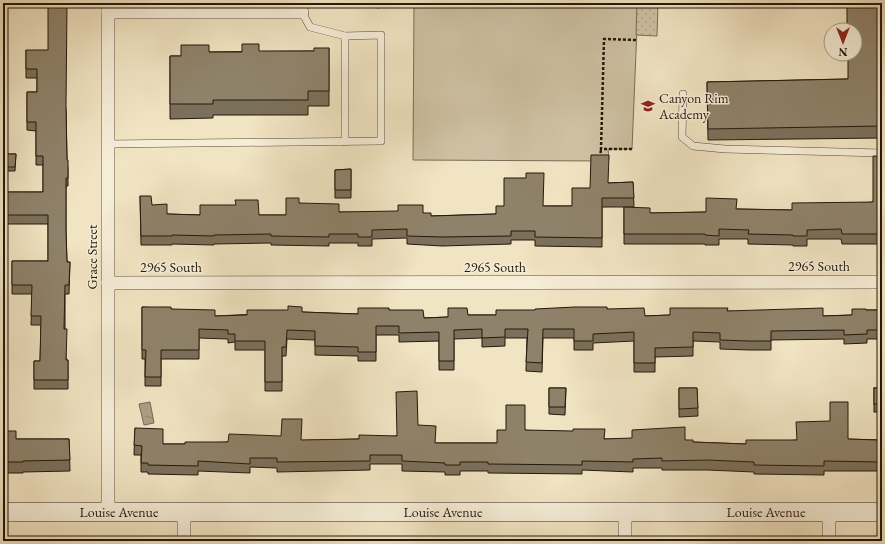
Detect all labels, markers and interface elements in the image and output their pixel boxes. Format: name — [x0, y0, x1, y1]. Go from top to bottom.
north arrow — [823, 22, 863, 62]
text: N — [838, 45, 847, 59]
place label: Canyon Rim Academy — [658, 89, 729, 123]
school or university icon: Canyon Rim Academy — [640, 98, 656, 114]
street label: Grace Street — [83, 224, 101, 289]
street label: 2965 South — [788, 257, 850, 275]
street label: 2965 South — [140, 258, 202, 276]
street label: 2965 South — [464, 258, 526, 276]
street label: Louise Avenue — [80, 503, 159, 521]
street label: Louise Avenue — [404, 503, 483, 521]
street label: Louise Avenue — [727, 503, 806, 521]

